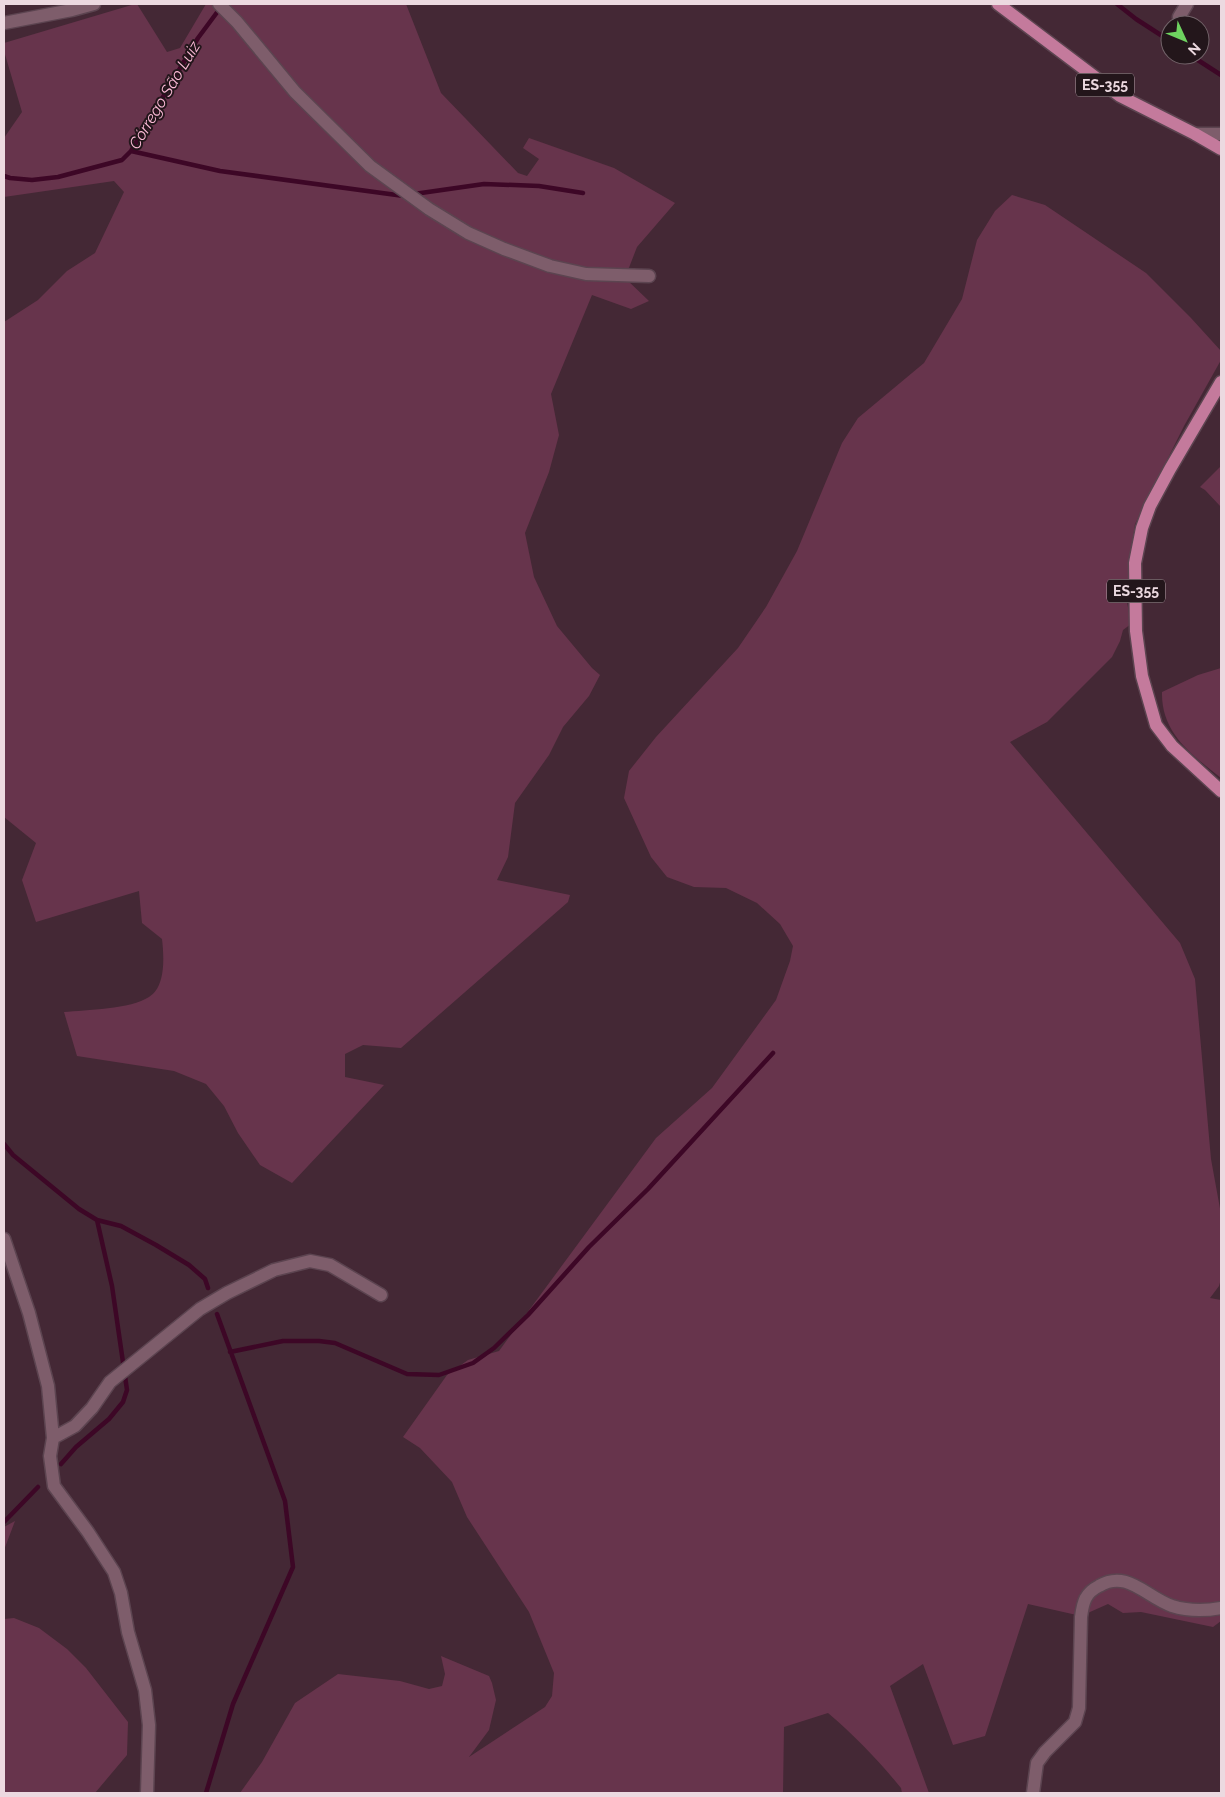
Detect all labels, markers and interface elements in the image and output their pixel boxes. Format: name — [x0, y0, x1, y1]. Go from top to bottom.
north arrow — [1160, 15, 1210, 65]
water label: Córrego São Luiz — [125, 37, 204, 153]
text: N — [1185, 40, 1204, 58]
road number: ES-355 — [1076, 74, 1134, 96]
road number: ES-355 — [1107, 580, 1165, 602]

